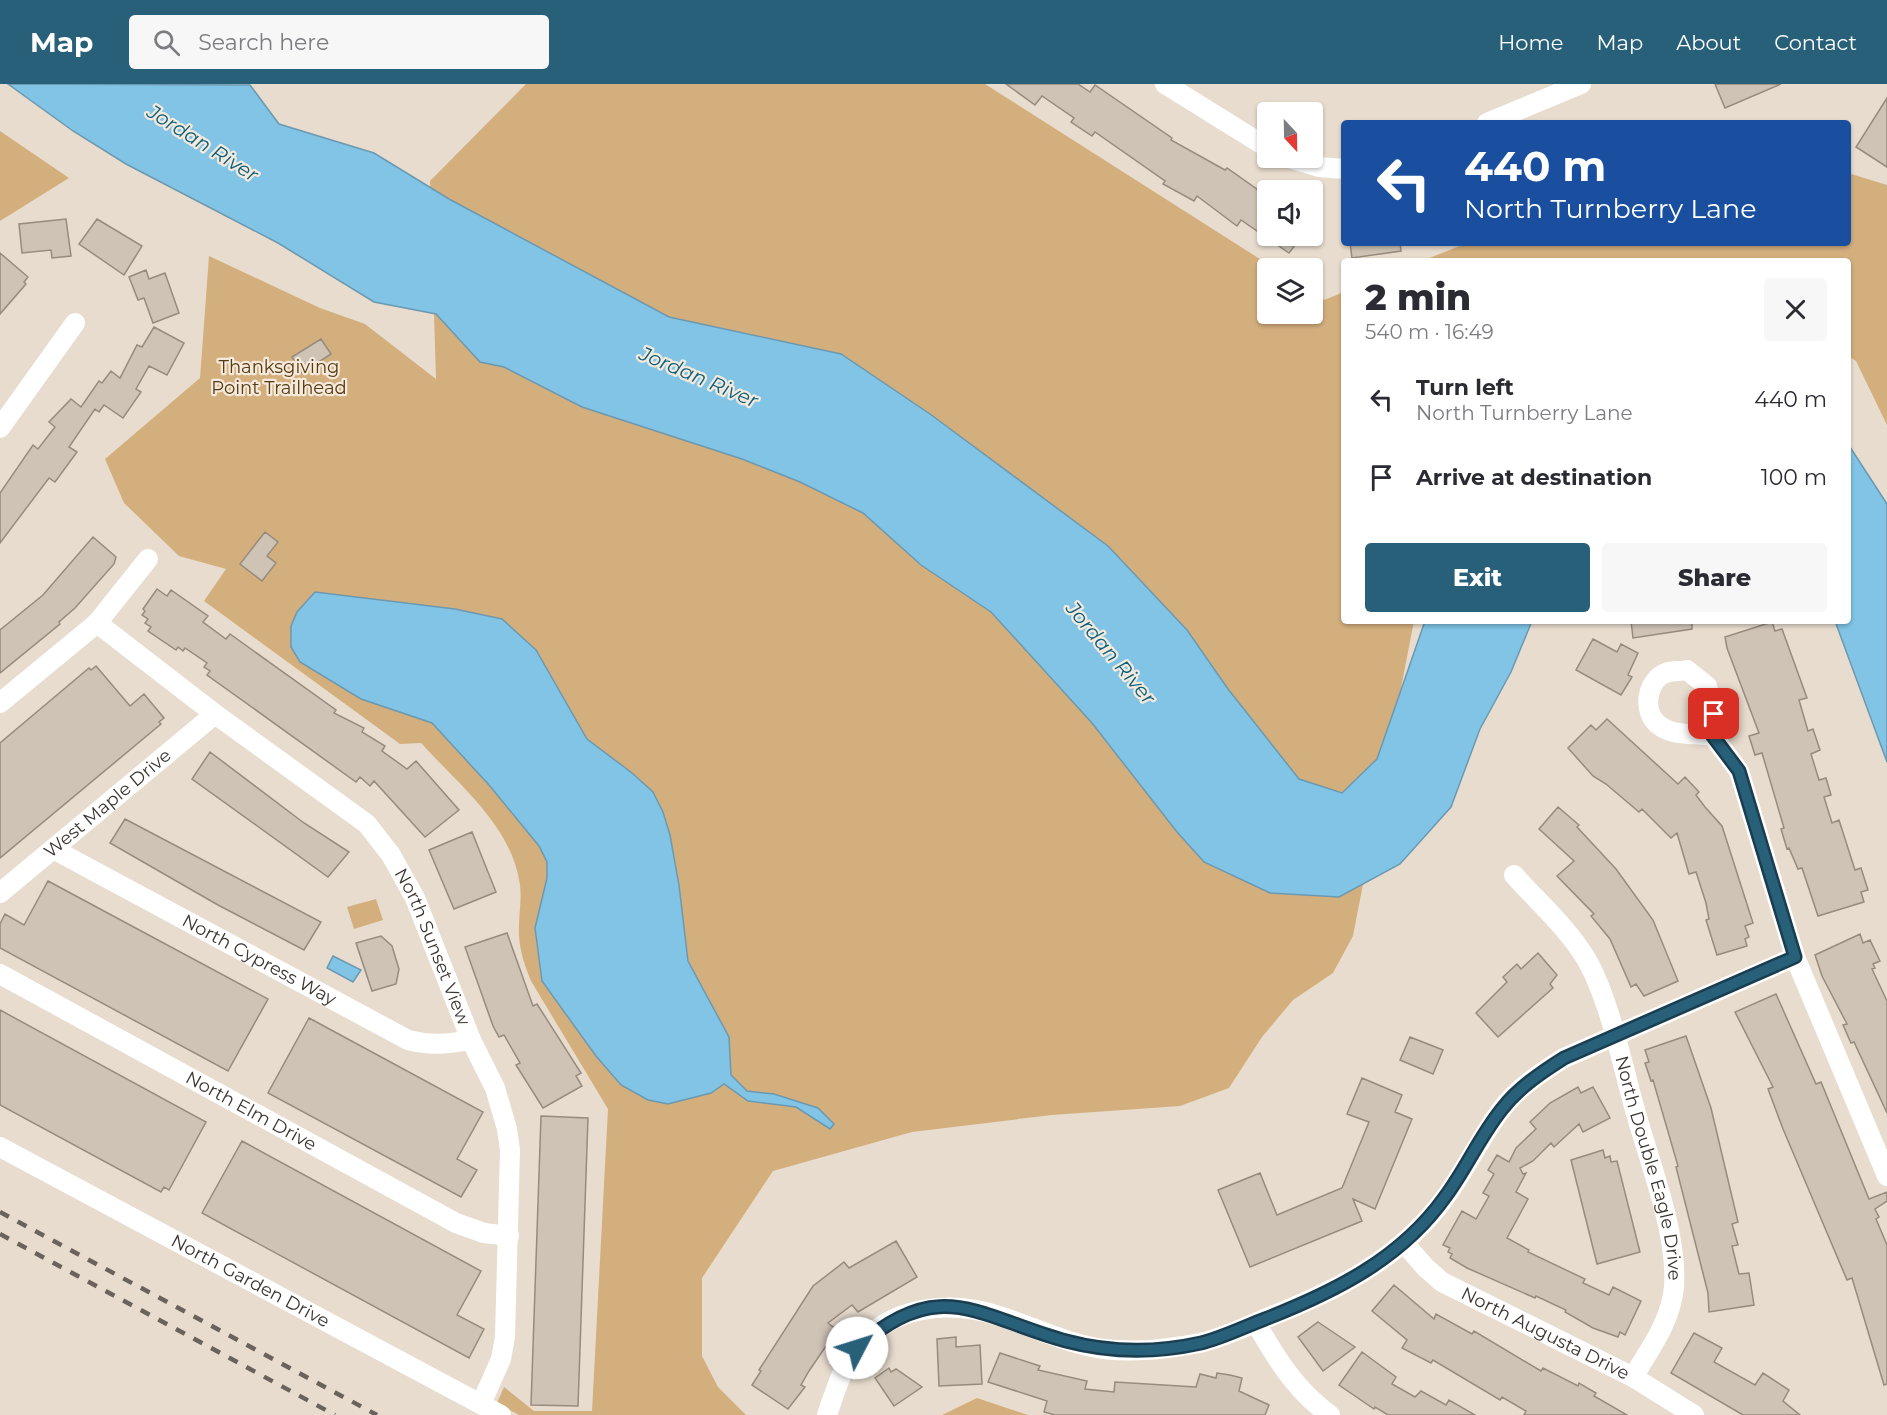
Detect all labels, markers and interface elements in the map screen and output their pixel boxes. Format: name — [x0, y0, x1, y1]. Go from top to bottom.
search box — [129, 15, 549, 69]
text: Map — [30, 25, 93, 59]
icon: search — [150, 26, 183, 59]
text: Search here — [198, 29, 329, 56]
text: Home — [1498, 30, 1563, 55]
text: Map — [1596, 30, 1643, 55]
text: About — [1676, 30, 1741, 55]
text: Contact — [1774, 30, 1857, 55]
water label: Jordan River — [142, 99, 264, 187]
north arrow — [1257, 102, 1323, 168]
map controls — [1257, 102, 1323, 324]
text: 440 m — [1464, 140, 1606, 192]
icon: left — [1365, 144, 1443, 222]
button: sound — [1257, 180, 1323, 246]
text: North Turnberry Lane — [1464, 192, 1757, 225]
button: layers — [1257, 258, 1323, 324]
text: 2 min — [1365, 275, 1471, 319]
button: close — [1764, 278, 1827, 341]
text: 540 m · 16:49 — [1365, 320, 1494, 344]
water label: Jordan River — [635, 341, 763, 413]
park label: Thanksgiving Point Trailhead — [211, 356, 347, 399]
text: Turn left — [1416, 374, 1514, 401]
icon: left — [1365, 383, 1398, 416]
text: 440 m — [1754, 386, 1827, 413]
text: North Turnberry Lane — [1416, 401, 1633, 425]
icon: arrive — [1365, 461, 1398, 494]
text: Arrive at destination — [1416, 464, 1652, 491]
text: 100 m — [1761, 464, 1827, 491]
button: Exit — [1365, 543, 1590, 612]
button: Share — [1602, 543, 1827, 612]
water label: Jordan River — [1061, 596, 1161, 710]
pin — [1688, 688, 1739, 739]
icon: arrive — [1697, 697, 1730, 730]
street label: West Maple Drive — [40, 744, 176, 863]
street label: North Sunset View — [390, 864, 475, 1029]
street label: North Cypress Way — [178, 910, 340, 1010]
street label: North Double Eagle Drive — [1610, 1054, 1685, 1281]
street label: North Elm Drive — [182, 1067, 320, 1156]
street label: North Garden Drive — [167, 1230, 333, 1332]
street label: North Augusta Drive — [1458, 1282, 1633, 1385]
position arrow — [825, 1316, 889, 1380]

